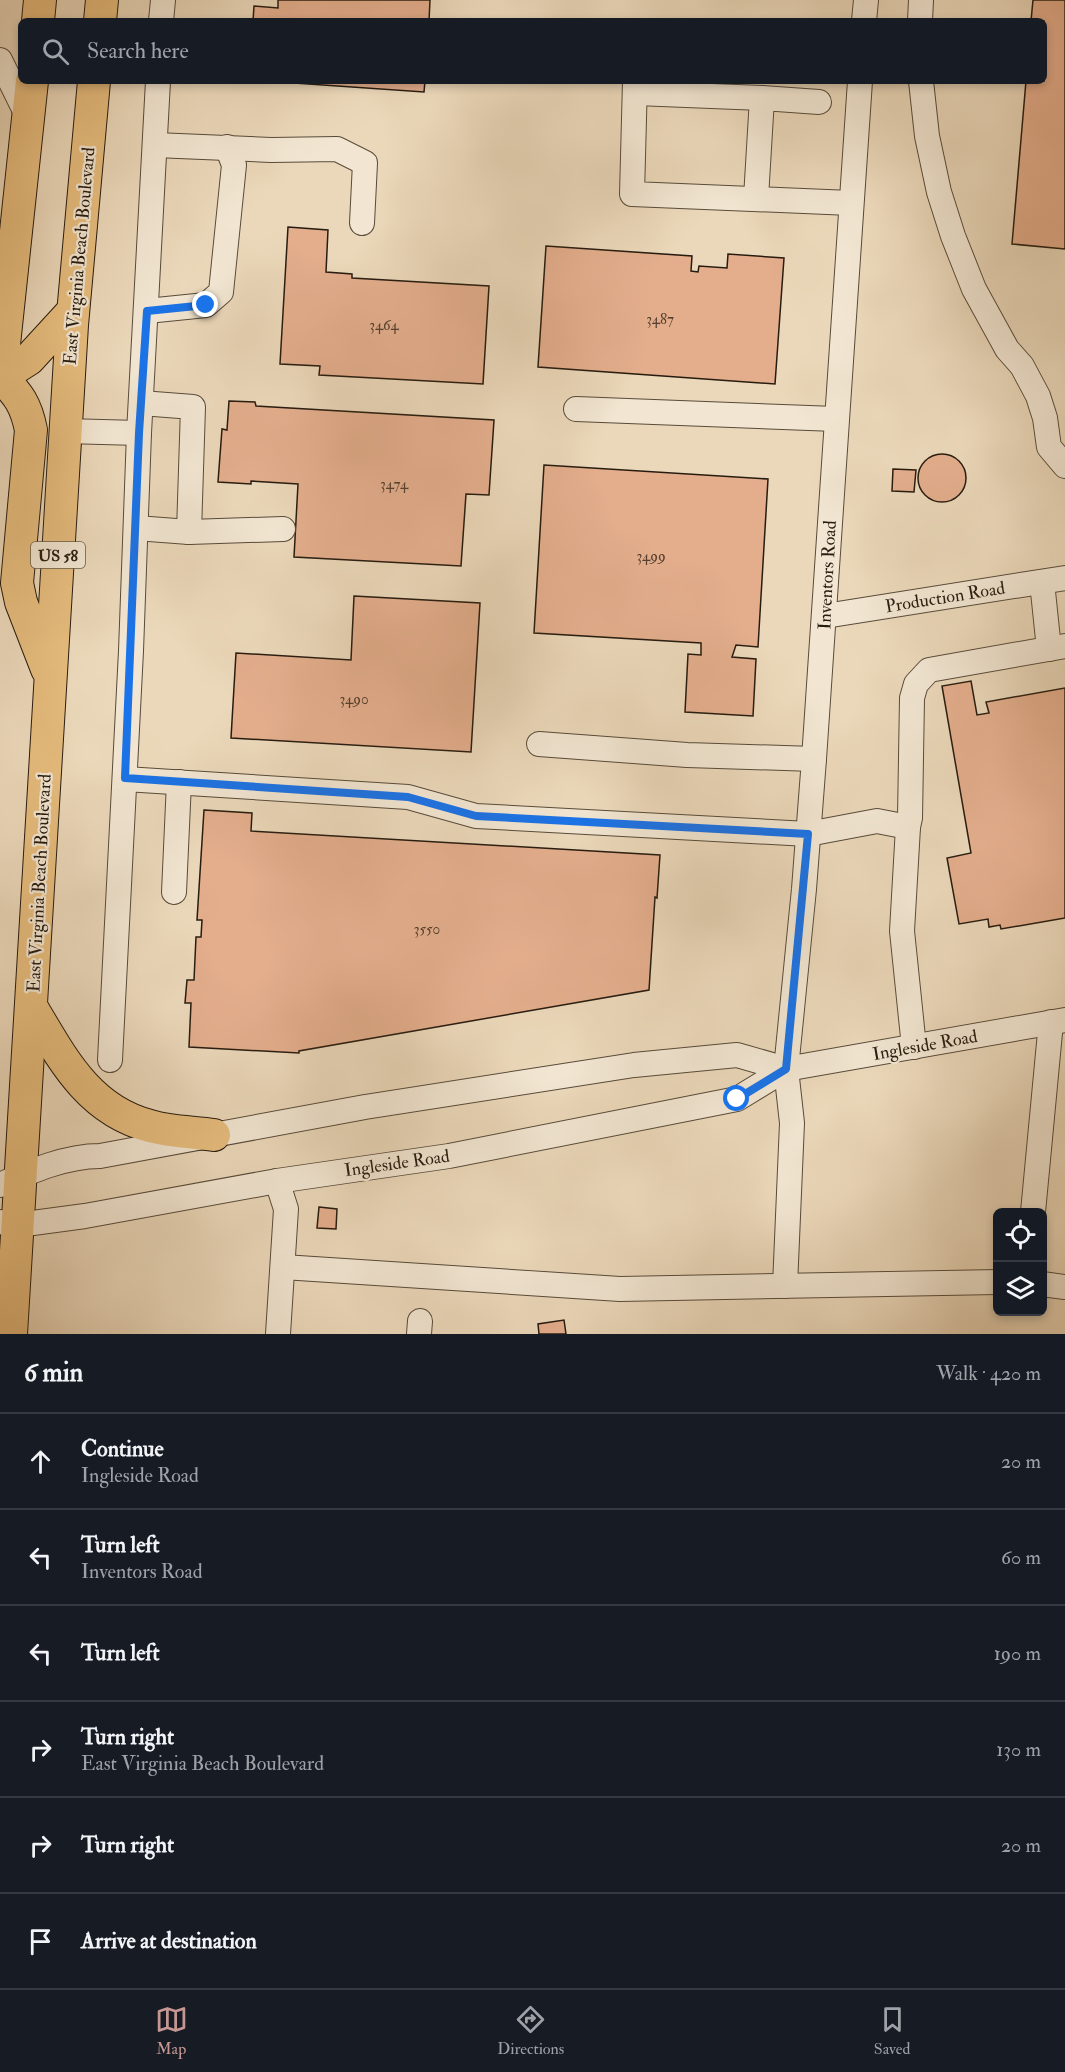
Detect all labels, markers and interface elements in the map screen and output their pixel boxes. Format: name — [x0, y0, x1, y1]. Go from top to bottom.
search box — [18, 18, 1047, 84]
icon: search — [39, 35, 72, 68]
text: Search here — [87, 37, 189, 65]
street label: East Virginia Beach Boulevard — [59, 146, 100, 366]
route end — [192, 291, 218, 317]
house number: 3487 — [646, 310, 674, 329]
house number: 3464 — [369, 316, 400, 335]
house number: 3474 — [380, 475, 409, 494]
street label: Inventors Road — [813, 520, 842, 630]
road number: US 58 — [31, 542, 85, 568]
house number: 3499 — [636, 547, 666, 566]
street label: Production Road — [884, 577, 1007, 618]
house number: 3490 — [339, 690, 369, 709]
street label: East Virginia Beach Boulevard — [22, 773, 57, 993]
house number: 3550 — [414, 920, 440, 939]
street label: Ingleside Road — [871, 1025, 979, 1066]
route start — [723, 1085, 749, 1111]
street label: Ingleside Road — [343, 1145, 451, 1182]
map controls — [993, 1208, 1047, 1316]
button: locate — [993, 1208, 1047, 1262]
button: layers — [993, 1262, 1047, 1316]
text: 6 min — [24, 1357, 83, 1389]
text: Walk · 420 m — [936, 1361, 1041, 1386]
text: Continue — [81, 1435, 164, 1463]
icon: ahead — [24, 1445, 57, 1478]
text: 20 m — [1001, 1449, 1041, 1474]
text: Ingleside Road — [81, 1463, 199, 1488]
text: Turn left — [81, 1531, 160, 1559]
icon: left — [24, 1541, 57, 1574]
text: 60 m — [1001, 1545, 1041, 1570]
text: Inventors Road — [81, 1559, 203, 1584]
icon: left — [24, 1637, 57, 1670]
text: Turn left — [81, 1639, 160, 1667]
text: 190 m — [994, 1641, 1041, 1666]
text: Turn right — [81, 1723, 174, 1751]
icon: right — [24, 1733, 57, 1766]
text: 130 m — [996, 1737, 1041, 1762]
text: East Virginia Beach Boulevard — [81, 1751, 324, 1776]
icon: right — [24, 1829, 57, 1862]
text: Turn right — [81, 1831, 174, 1859]
text: 20 m — [1001, 1833, 1041, 1858]
icon: arrive — [24, 1925, 57, 1958]
text: Arrive at destination — [81, 1927, 257, 1955]
tab: Map — [155, 2003, 188, 2059]
tab: Directions — [497, 2003, 564, 2059]
tab: Saved — [874, 2003, 910, 2059]

